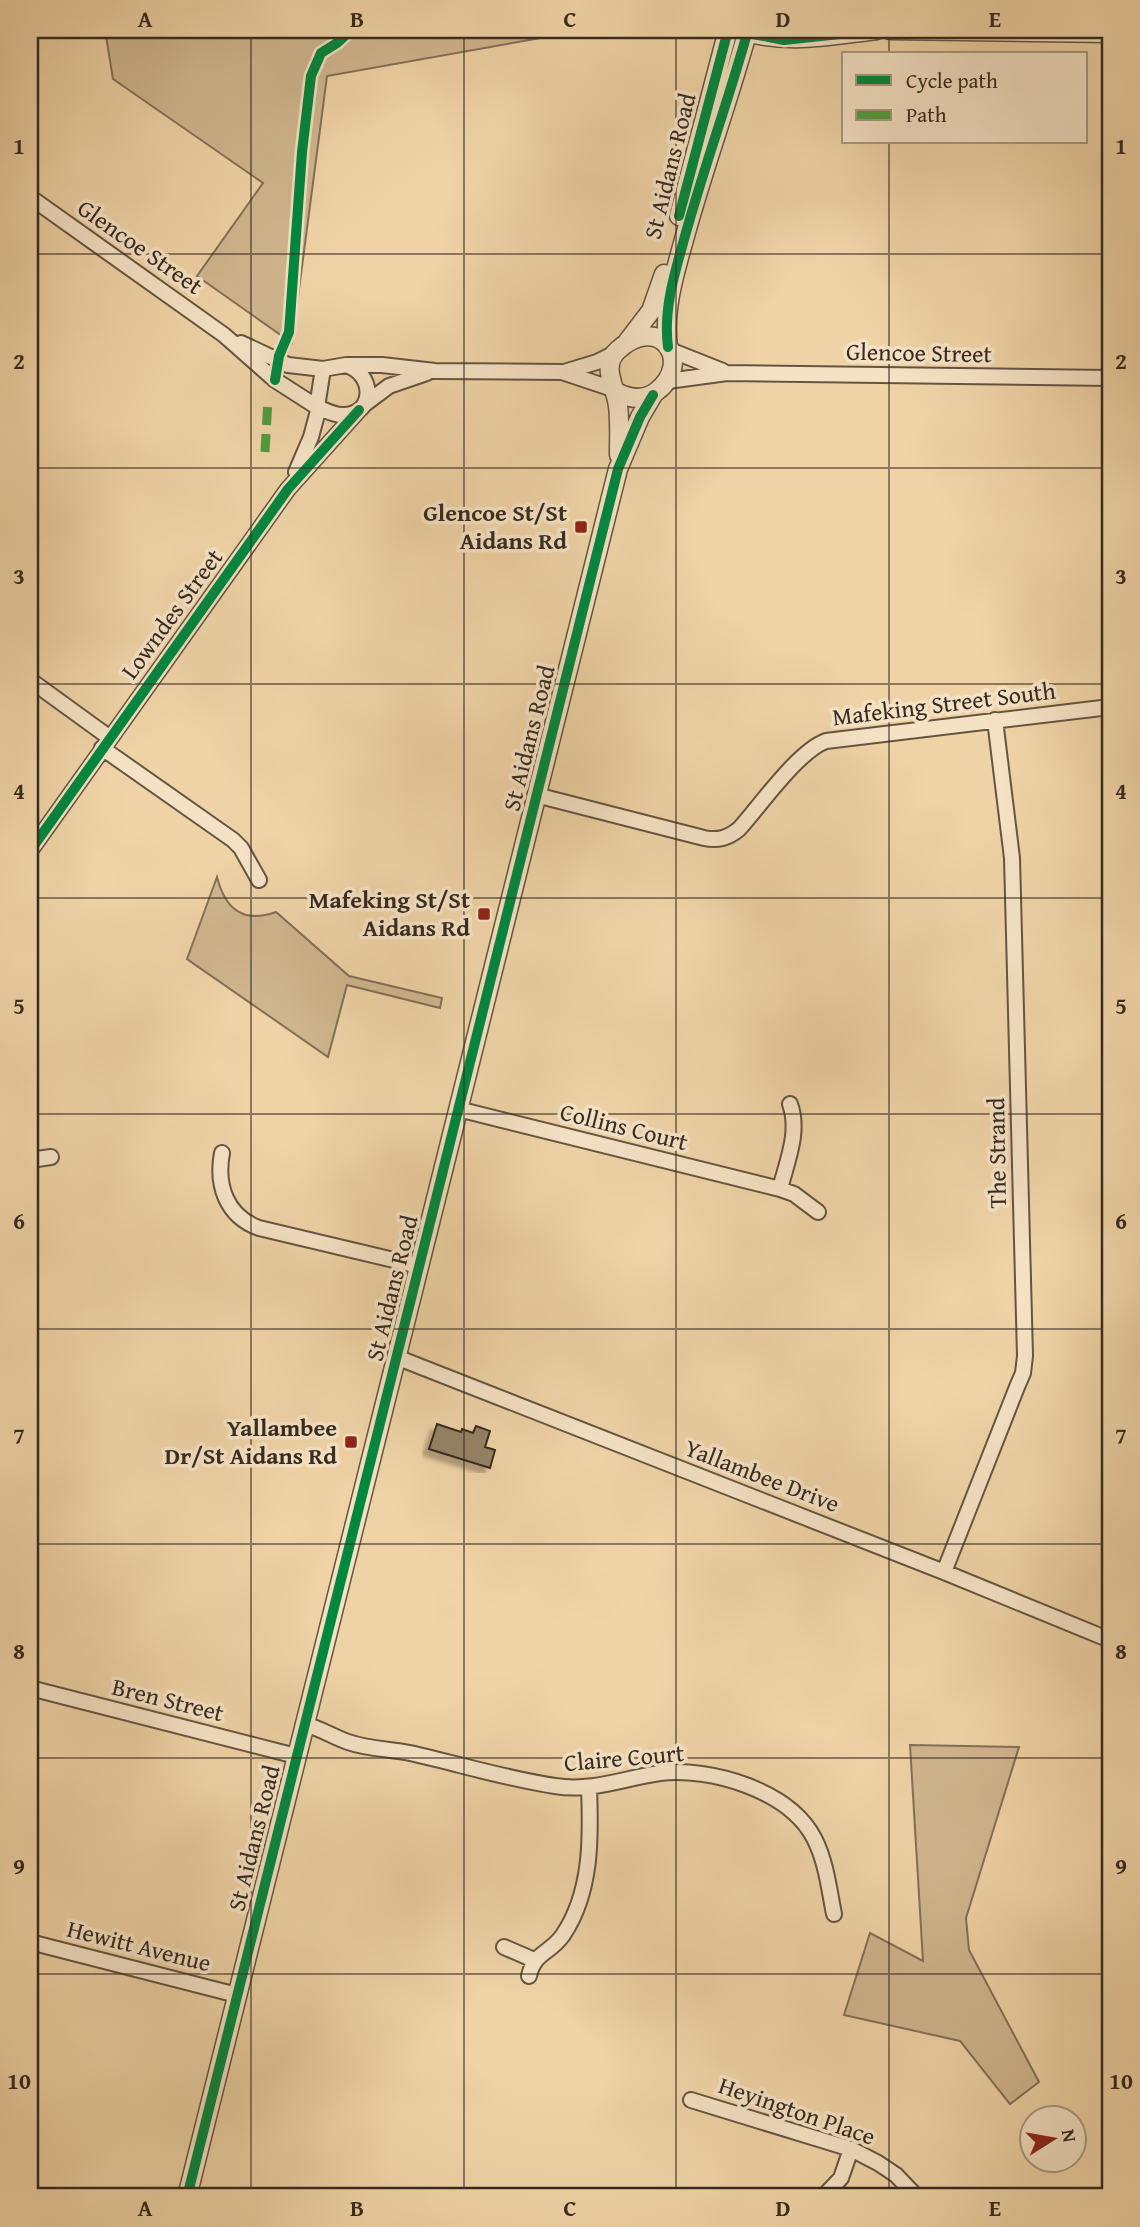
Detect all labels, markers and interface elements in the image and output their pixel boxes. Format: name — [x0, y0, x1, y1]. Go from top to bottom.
text: A — [138, 2, 153, 35]
text: B — [350, 2, 364, 35]
text: C — [563, 2, 577, 35]
text: D — [776, 2, 791, 35]
text: E — [989, 2, 1001, 35]
legend — [842, 52, 1088, 144]
text: Cycle path — [906, 65, 998, 96]
street label: St Aidans Road — [634, 89, 705, 243]
text: Path — [906, 99, 947, 130]
text: 1 — [13, 129, 25, 162]
text: 1 — [1115, 129, 1127, 162]
street label: Glencoe Street — [71, 190, 210, 303]
street label: Glencoe Street — [846, 334, 993, 371]
text: 2 — [13, 344, 25, 377]
text: 2 — [1115, 344, 1127, 377]
place label: Glencoe St/St Aidans Rd — [423, 495, 567, 558]
marker: Glencoe St/St Aidans Rd — [573, 519, 589, 535]
street label: Lowndes Street — [112, 541, 231, 686]
text: 3 — [13, 559, 25, 592]
text: 3 — [1115, 559, 1127, 592]
street label: St Aidans Road — [493, 661, 564, 815]
street label: Mafeking Street South — [830, 672, 1058, 735]
text: 4 — [13, 774, 25, 807]
text: 4 — [1115, 774, 1127, 807]
place label: Mafeking St/St Aidans Rd — [309, 882, 470, 945]
marker: Mafeking St/St Aidans Rd — [476, 906, 492, 922]
text: 5 — [13, 989, 25, 1022]
text: 5 — [1115, 989, 1127, 1022]
street label: Collins Court — [557, 1094, 692, 1159]
street label: The Strand — [978, 1097, 1015, 1209]
text: 6 — [13, 1204, 25, 1237]
text: 6 — [1115, 1204, 1127, 1237]
street label: St Aidans Road — [356, 1211, 427, 1365]
place label: Yallambee Dr/St Aidans Rd — [165, 1410, 337, 1473]
text: 7 — [13, 1419, 25, 1452]
text: 7 — [1115, 1419, 1127, 1452]
street label: Yallambee Drive — [680, 1430, 844, 1521]
marker: Yallambee Dr/St Aidans Rd — [343, 1434, 359, 1450]
text: 8 — [13, 1634, 25, 1667]
text: 8 — [1115, 1634, 1127, 1667]
street label: Bren Street — [109, 1669, 228, 1730]
street label: Claire Court — [562, 1735, 686, 1780]
street label: St Aidans Road — [218, 1761, 289, 1915]
text: 9 — [13, 1849, 25, 1882]
text: 9 — [1115, 1849, 1127, 1882]
street label: Hewitt Avenue — [64, 1911, 215, 1980]
text: 10 — [7, 2064, 31, 2097]
text: 10 — [1109, 2064, 1133, 2097]
street label: Heyington Place — [714, 2067, 880, 2154]
north arrow — [1018, 2104, 1088, 2174]
text: N — [1055, 2127, 1085, 2145]
text: A — [138, 2191, 153, 2224]
text: B — [350, 2191, 364, 2224]
text: C — [563, 2191, 577, 2224]
text: D — [776, 2191, 791, 2224]
text: E — [989, 2191, 1001, 2224]

